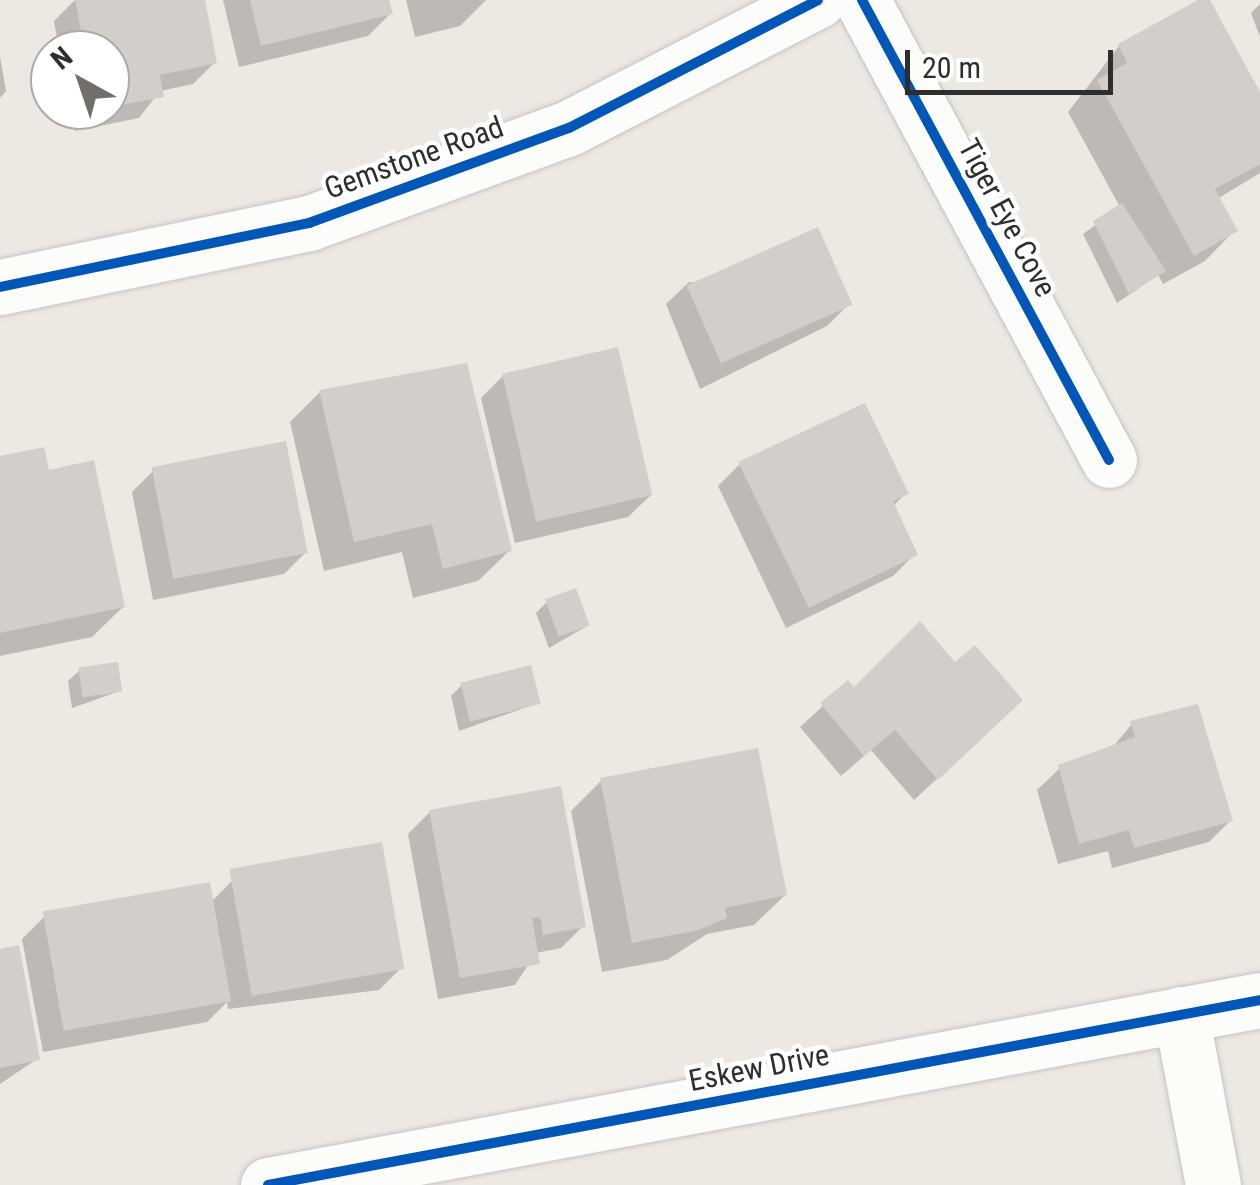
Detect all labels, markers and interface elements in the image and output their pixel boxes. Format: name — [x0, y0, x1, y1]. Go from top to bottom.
north arrow — [30, 30, 130, 130]
scale bar — [910, 30, 1118, 92]
text: N — [45, 40, 79, 76]
text: 20 m — [922, 50, 981, 85]
street label: Gemstone Road — [320, 109, 508, 207]
street label: Tiger Eye Cove — [950, 133, 1064, 303]
street label: Eskew Drive — [686, 1037, 832, 1099]

